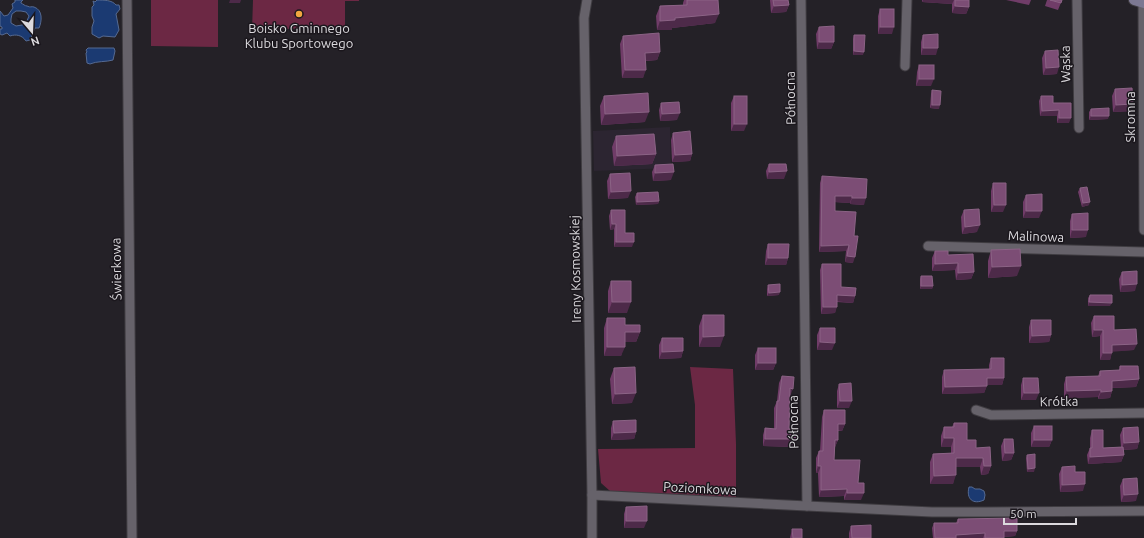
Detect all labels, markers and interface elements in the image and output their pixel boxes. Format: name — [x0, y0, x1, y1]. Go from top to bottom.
marker: Boisko Gminnego Klubu Sportowego — [294, 9, 304, 19]
north arrow — [12, 12, 52, 52]
place label: Boisko Gminnego Klubu Sportowego — [245, 21, 353, 50]
text: N — [29, 34, 41, 48]
street label: Wąska — [1058, 45, 1072, 83]
street label: Północna — [783, 71, 797, 125]
street label: Skromna — [1123, 91, 1137, 143]
street label: Ireny Kosmowskiej — [567, 215, 583, 323]
street label: Malinowa — [1008, 228, 1064, 244]
street label: Świerkowa — [108, 237, 124, 301]
street label: Krótka — [1039, 394, 1079, 408]
street label: Północna — [786, 395, 800, 449]
street label: Poziomkowa — [663, 479, 737, 497]
scale bar — [1004, 500, 1076, 526]
text: 50 m — [1010, 507, 1037, 520]

